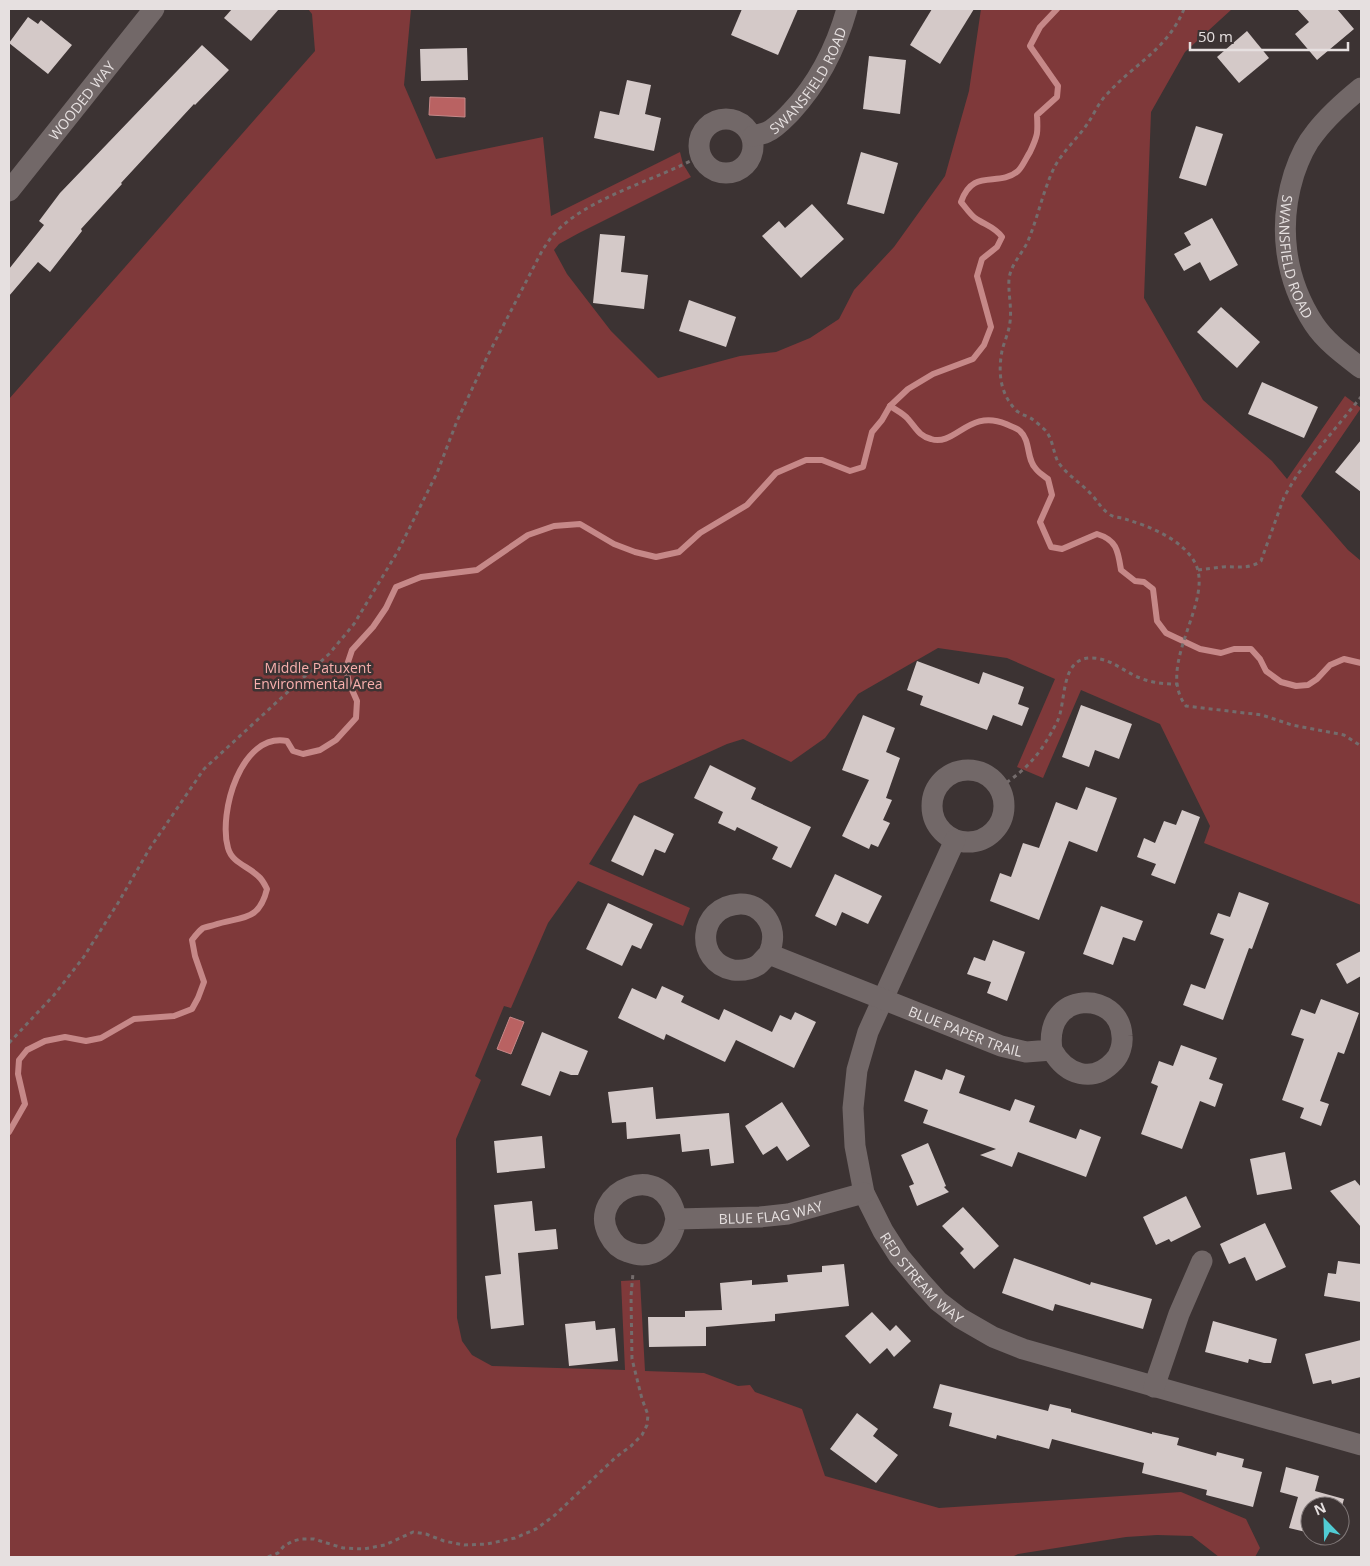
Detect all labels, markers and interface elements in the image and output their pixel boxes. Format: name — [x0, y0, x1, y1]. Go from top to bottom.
scale bar — [1190, 20, 1348, 52]
street label: SWANSFIELD ROAD — [765, 24, 850, 138]
text: 50 m — [1198, 26, 1233, 46]
street label: WOODED WAY — [44, 57, 119, 144]
street label: SWANSFIELD ROAD — [1276, 194, 1318, 322]
park label: Middle Patuxent Environmental Area — [253, 658, 383, 693]
street label: BLUE PAPER TRAIL — [906, 1001, 1024, 1060]
street label: BLUE FLAG WAY — [718, 1195, 825, 1227]
street label: RED STREAM WAY — [876, 1228, 968, 1327]
north arrow — [1300, 1496, 1350, 1546]
text: N — [1311, 1498, 1329, 1520]

